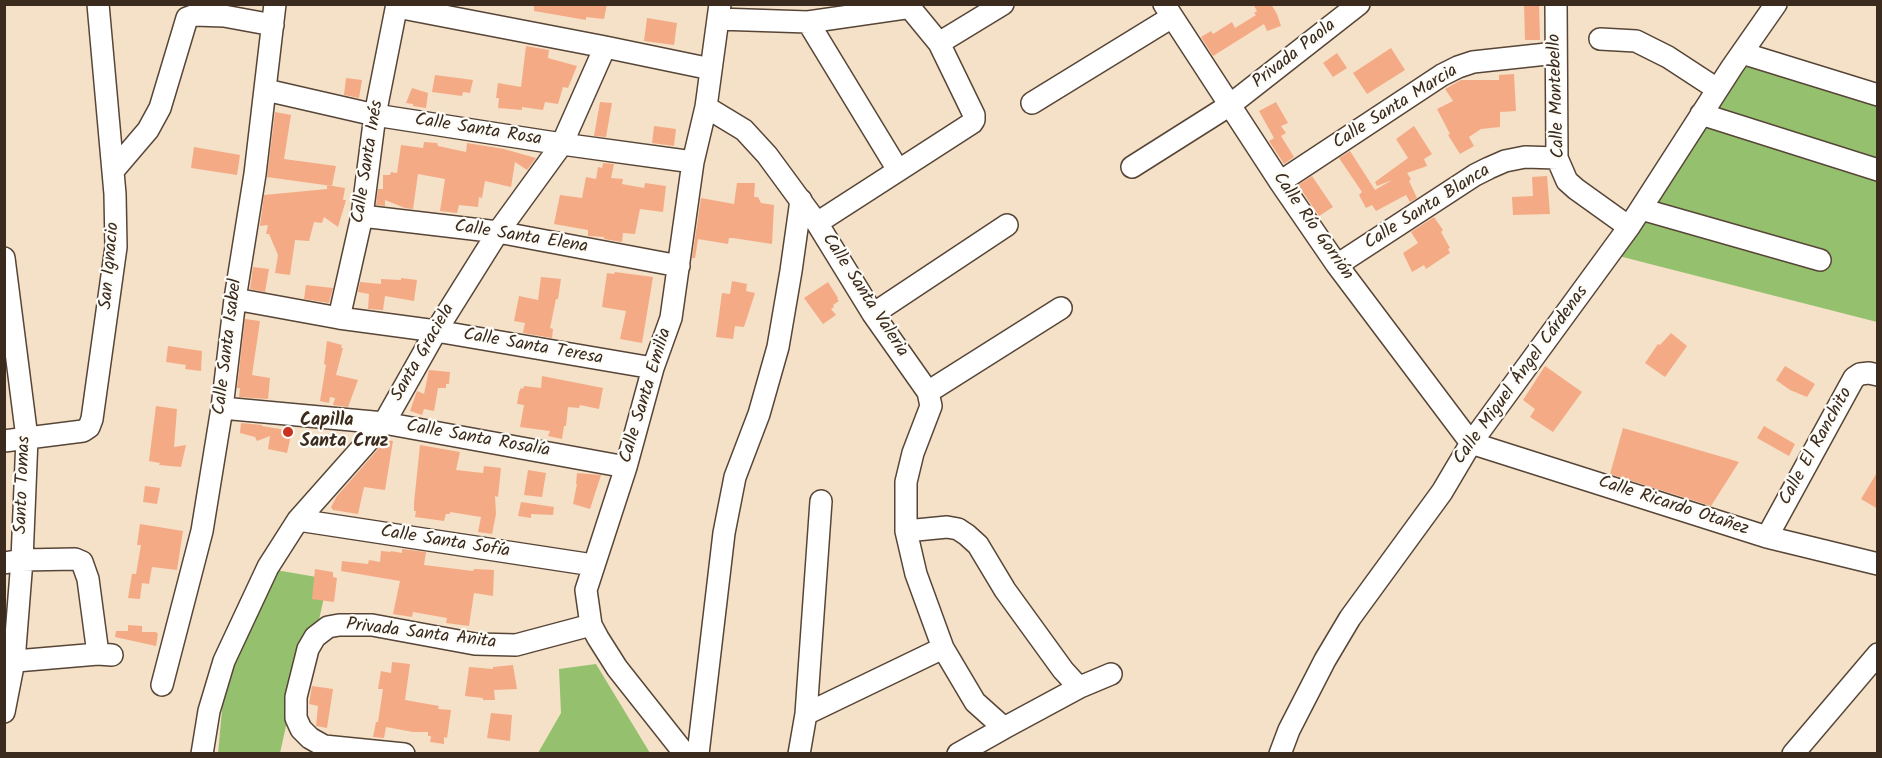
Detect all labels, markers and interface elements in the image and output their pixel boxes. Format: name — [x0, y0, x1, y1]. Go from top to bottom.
street label: Privada Paola — [1249, 16, 1341, 94]
street label: Calle Montebello — [1545, 33, 1571, 159]
street label: Calle Santa Marcia — [1330, 61, 1462, 155]
street label: Calle Santa Inés — [349, 99, 389, 225]
street label: Calle Santa Rosa — [413, 110, 543, 152]
street label: Calle Santa Blanca — [1361, 161, 1495, 255]
street label: Calle Río Gorrión — [1267, 169, 1357, 285]
street label: Calle Santa Elena — [453, 217, 589, 259]
street label: San Ignacio — [96, 222, 126, 310]
street label: Calle Santa Valeria — [816, 230, 912, 362]
street label: Calle Santa Isabel — [210, 278, 248, 416]
street label: Calle Miguel Ángel Cárdenas — [1450, 282, 1594, 470]
street label: Santa Graciela — [387, 300, 461, 406]
street label: Calle Santa Teresa — [461, 325, 605, 371]
street label: Calle Santa Emilia — [616, 326, 678, 466]
street label: Calle El Ranchito — [1776, 384, 1858, 510]
place label: Capilla Santa Cruz — [300, 411, 388, 454]
street label: Calle Santa Rosalía — [404, 417, 552, 463]
marker: Capilla Santa Cruz — [281, 425, 295, 439]
street label: Santo Tomas — [11, 436, 37, 534]
street label: Calle Ricardo Otañez — [1595, 472, 1751, 542]
street label: Calle Santa Sofía — [379, 522, 511, 564]
street label: Privada Santa Anita — [345, 615, 497, 655]

